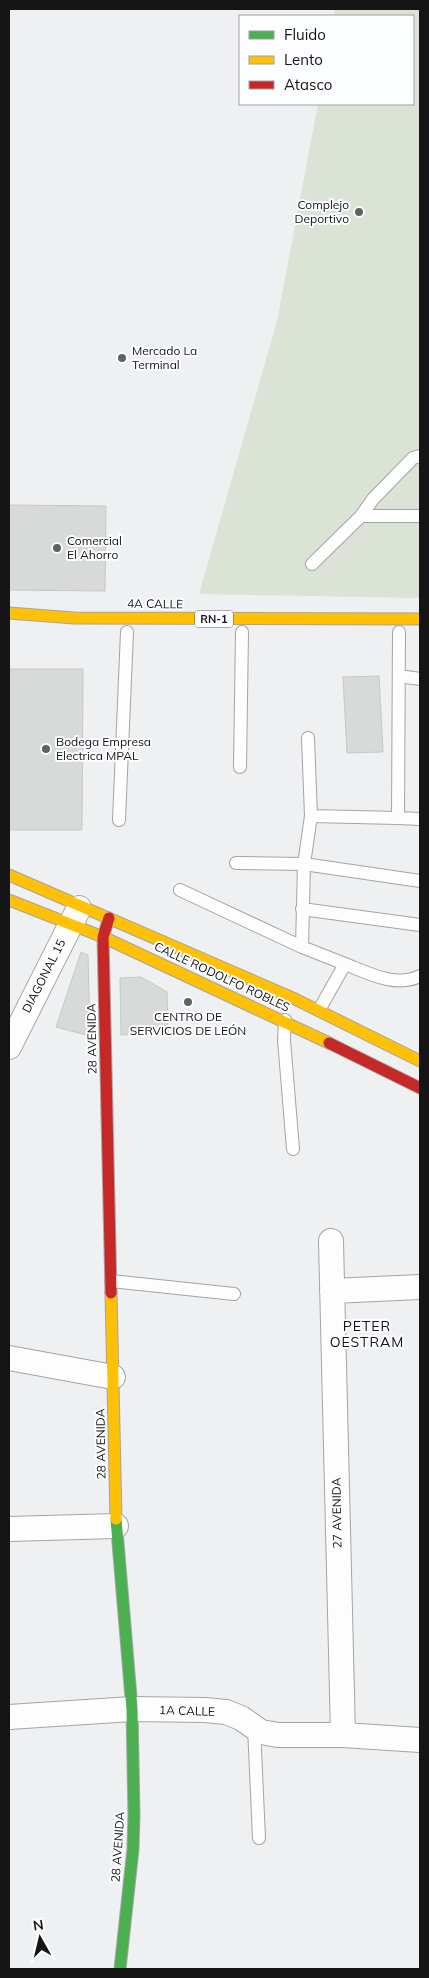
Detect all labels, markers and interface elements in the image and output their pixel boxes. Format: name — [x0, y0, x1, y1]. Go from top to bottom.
legend — [239, 15, 414, 105]
text: Fluido — [284, 25, 326, 44]
text: Lento — [284, 50, 323, 69]
text: Atasco — [284, 75, 332, 94]
place label: Complejo Deportivo — [295, 197, 349, 226]
marker: Complejo Deportivo — [353, 206, 365, 218]
place label: Mercado La Terminal — [132, 343, 197, 372]
marker: Mercado La Terminal — [116, 352, 128, 364]
place label: Comercial El Ahorro — [67, 533, 122, 562]
marker: Comercial El Ahorro — [51, 542, 63, 554]
street label: 4A CALLE — [127, 596, 183, 611]
road number: RN-1 — [195, 610, 233, 628]
place label: Bodega Empresa Electrica MPAL — [56, 734, 151, 763]
marker: Bodega Empresa Electrica MPAL — [40, 743, 52, 755]
street label: DIAGONAL 15 — [19, 936, 69, 1015]
street label: CALLE RODOLFO ROBLES — [152, 938, 292, 1015]
marker: CENTRO DE SERVICIOS DE LEÓN — [182, 996, 194, 1008]
street label: 28 AVENIDA — [83, 1003, 100, 1075]
place label: CENTRO DE SERVICIOS DE LEÓN — [130, 1009, 246, 1038]
district label: PETER OESTRAM — [330, 1317, 404, 1351]
street label: 28 AVENIDA — [92, 1408, 109, 1480]
street label: 27 AVENIDA — [328, 1477, 345, 1549]
street label: 1A CALLE — [159, 1702, 215, 1719]
street label: 28 AVENIDA — [108, 1811, 127, 1883]
north arrow — [15, 1913, 65, 1963]
text: N — [32, 1915, 45, 1935]

